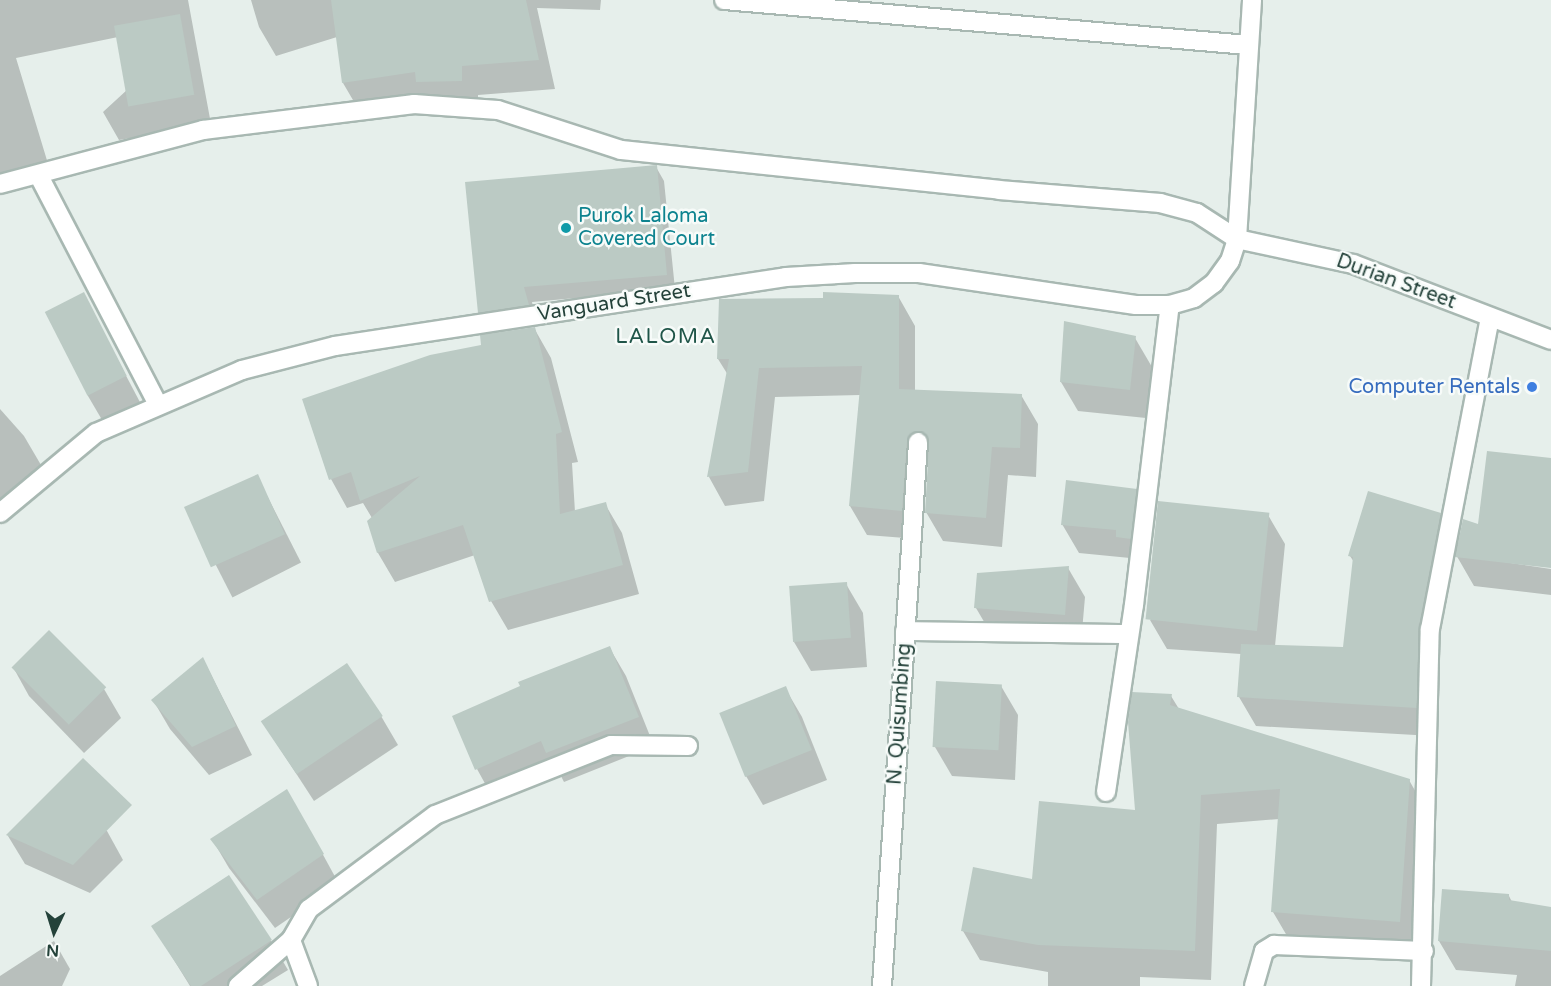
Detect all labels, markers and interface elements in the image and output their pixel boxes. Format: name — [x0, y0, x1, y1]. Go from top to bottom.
place label: Purok Laloma Covered Court — [578, 204, 715, 251]
marker: Purok Laloma Covered Court — [559, 221, 573, 235]
street label: Durian Street — [1333, 249, 1459, 315]
street label: Vanguard Street — [536, 279, 692, 327]
district label: LALOMA — [615, 324, 717, 350]
place label: Computer Rentals — [1348, 375, 1520, 399]
marker: Computer Rentals — [1525, 380, 1539, 394]
street label: N. Quisumbing — [883, 642, 917, 786]
north arrow — [24, 902, 84, 962]
text: N — [46, 940, 60, 960]

